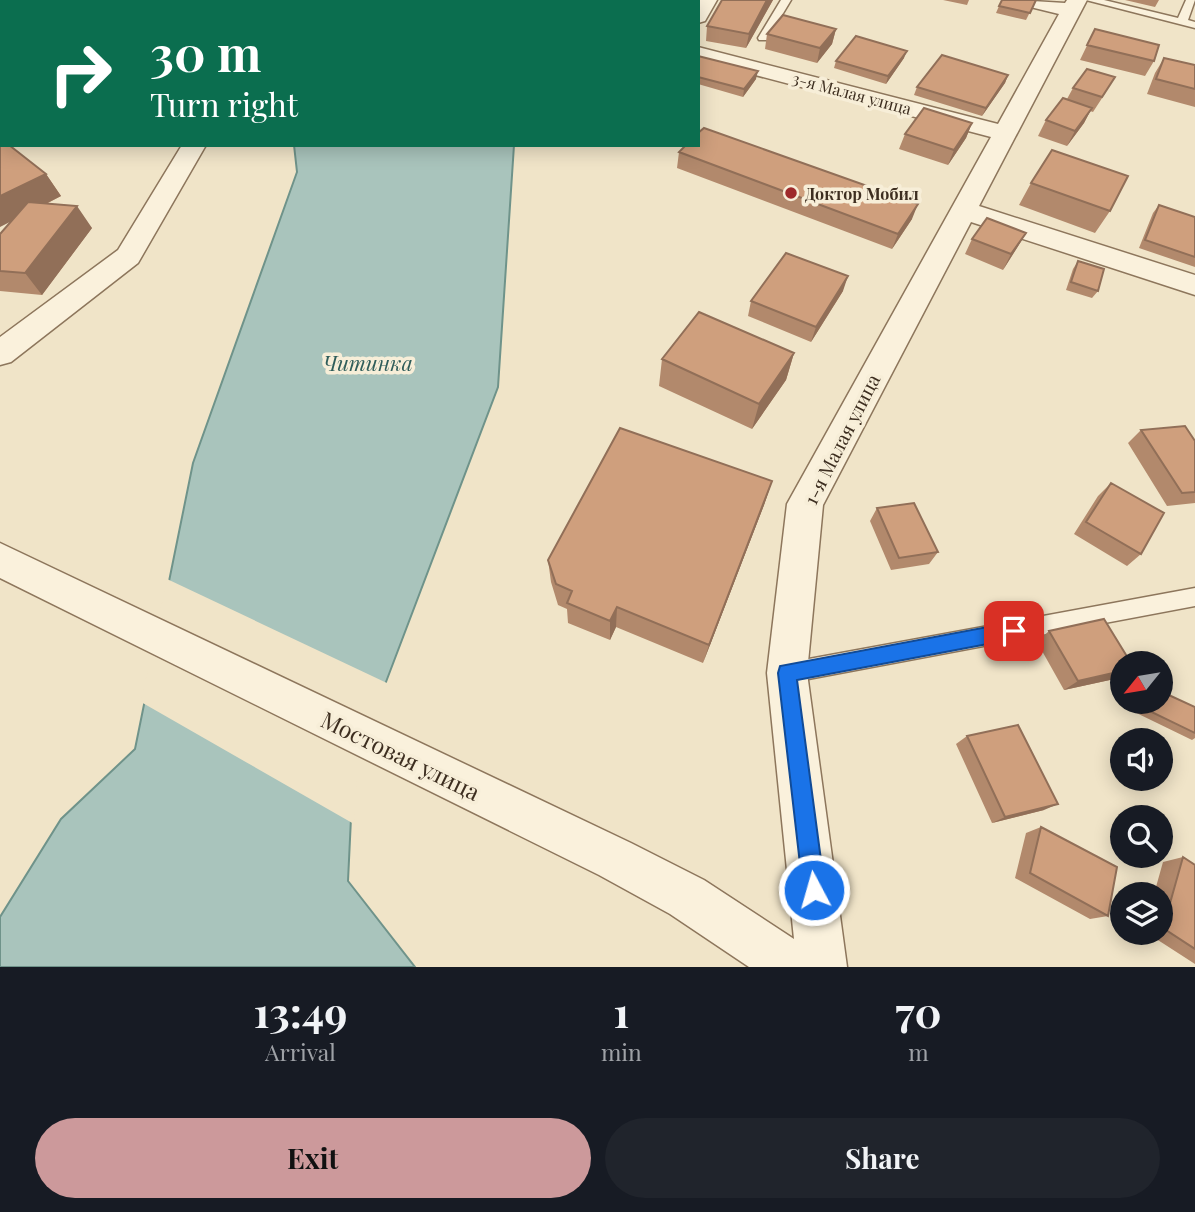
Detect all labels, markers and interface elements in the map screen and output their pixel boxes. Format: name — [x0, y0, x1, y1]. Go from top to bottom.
text: 30 m — [150, 19, 261, 84]
icon: right — [35, 28, 126, 119]
street label: 3-я Малая улица — [790, 67, 914, 119]
text: Turn right — [150, 82, 298, 125]
place label: Доктор Мобил — [805, 183, 919, 204]
marker: Доктор Мобил — [783, 185, 799, 201]
water label: Читинка — [323, 348, 413, 376]
street label: 1-я Малая улица — [797, 369, 885, 509]
pin — [984, 601, 1044, 661]
icon: arrive — [995, 612, 1033, 650]
north arrow — [1110, 651, 1172, 714]
map controls — [1110, 651, 1173, 945]
street label: Мостовая улица — [316, 703, 486, 807]
button: sound — [1110, 728, 1173, 791]
button: search — [1110, 805, 1173, 868]
position arrow — [777, 853, 851, 927]
button: layers — [1110, 882, 1173, 945]
text: 13:49 — [254, 983, 347, 1039]
text: 1 — [613, 983, 629, 1039]
text: 70 — [895, 983, 942, 1039]
text: Arrival — [265, 1036, 336, 1067]
text: min — [601, 1036, 642, 1067]
text: m — [908, 1036, 929, 1067]
button: Exit — [35, 1118, 591, 1198]
button: Share — [605, 1118, 1160, 1198]

